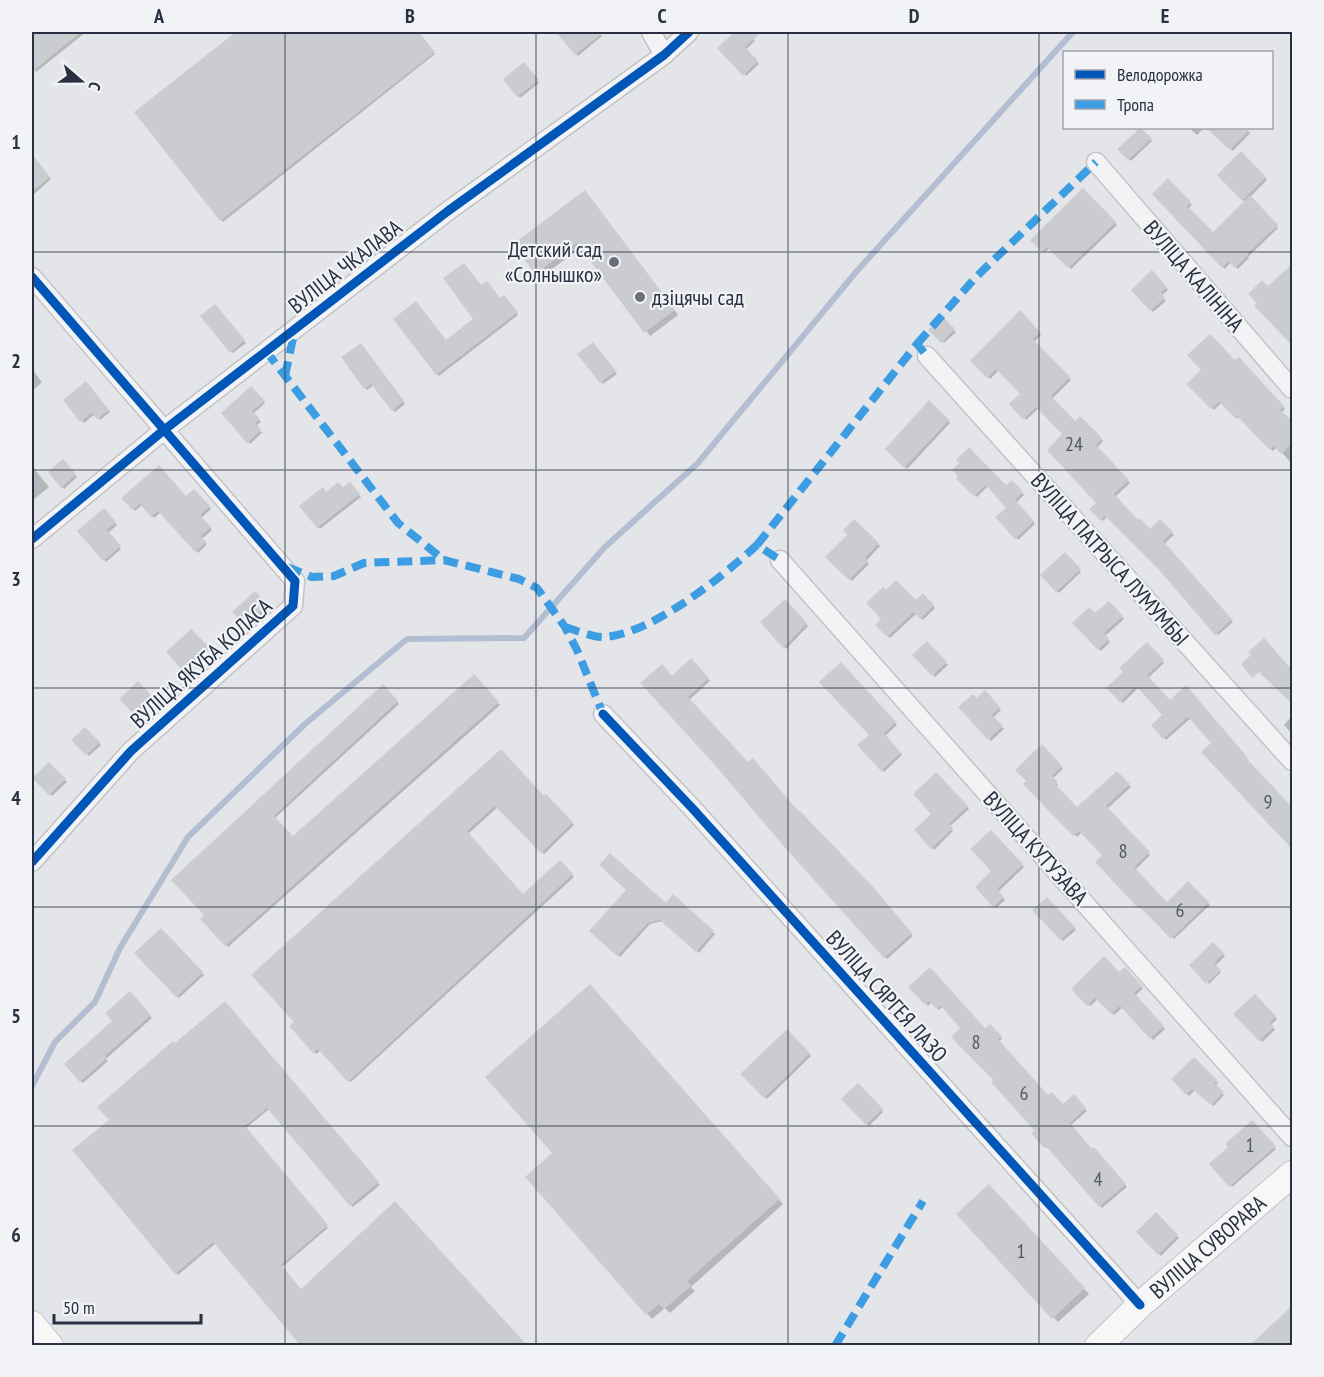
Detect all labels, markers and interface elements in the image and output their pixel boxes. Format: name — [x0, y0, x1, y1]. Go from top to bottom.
text: A — [153, 3, 165, 29]
text: B — [405, 3, 415, 29]
text: C — [657, 3, 667, 29]
text: D — [909, 3, 920, 29]
text: E — [1161, 3, 1169, 29]
north arrow — [51, 51, 111, 111]
legend — [1063, 51, 1273, 129]
text: Велодорожка — [1117, 63, 1203, 86]
text: С — [84, 79, 106, 94]
text: Тропа — [1117, 93, 1154, 116]
text: 1 — [11, 129, 21, 155]
street label: ВУЛІЦА ЧКАЛАВА — [283, 213, 408, 319]
street label: ВУЛІЦА КАЛІНІНА — [1138, 214, 1251, 338]
place label: Детский сад «Солнышко» — [505, 235, 602, 288]
marker: Детский сад «Солнышко» — [607, 255, 621, 269]
place label: дзіцячы сад — [652, 283, 744, 311]
marker: дзіцячы сад — [633, 290, 647, 304]
text: 2 — [11, 348, 21, 374]
house number: 24 — [1065, 431, 1083, 457]
street label: ВУЛІЦА ПАТРЫСА ЛУМУМБЫ — [1025, 467, 1195, 651]
text: 3 — [11, 566, 21, 592]
street label: ВУЛІЦА ЯКУБА КОЛАСА — [124, 592, 278, 734]
text: 4 — [11, 785, 21, 811]
street label: ВУЛІЦА КУТУЗАВА — [978, 785, 1095, 911]
house number: 9 — [1264, 789, 1273, 815]
house number: 8 — [1119, 838, 1128, 864]
house number: 6 — [1176, 897, 1185, 923]
street label: ВУЛІЦА СЯРГЕЯ ЛАЗО — [820, 924, 954, 1068]
text: 5 — [11, 1003, 21, 1029]
house number: 8 — [972, 1029, 981, 1055]
house number: 6 — [1020, 1080, 1029, 1106]
house number: 1 — [1246, 1132, 1255, 1158]
house number: 4 — [1094, 1166, 1103, 1192]
street label: ВУЛІЦА СУВОРАВА — [1144, 1189, 1272, 1304]
text: 6 — [11, 1222, 21, 1248]
house number: 1 — [1017, 1238, 1026, 1264]
scale bar — [54, 1287, 201, 1325]
text: 50 m — [63, 1296, 95, 1319]

